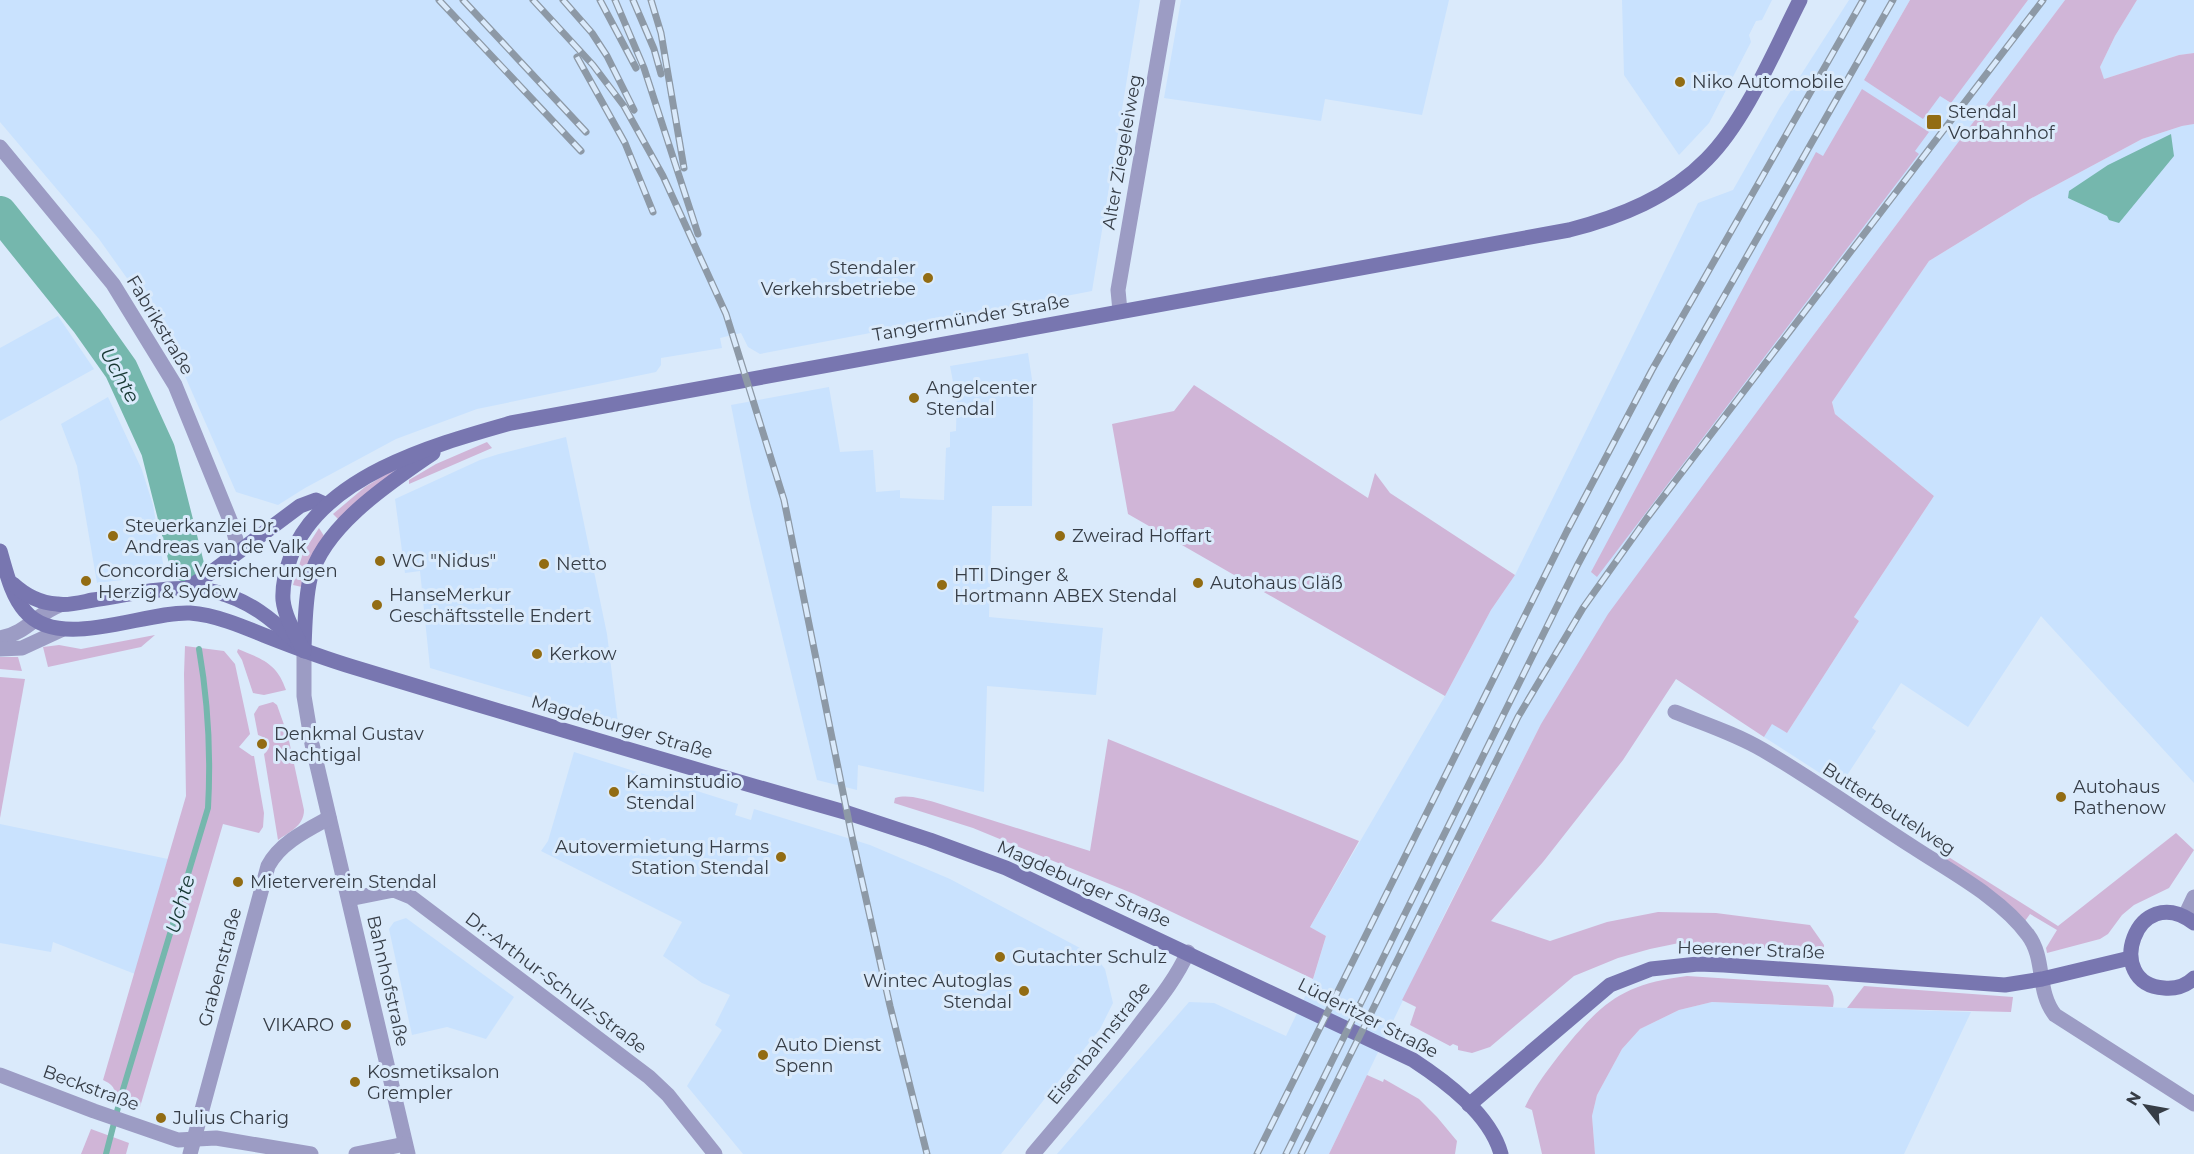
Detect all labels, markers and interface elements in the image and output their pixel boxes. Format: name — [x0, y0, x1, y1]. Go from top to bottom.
place label: Niko Automobile — [1692, 71, 1844, 93]
street label: Alter Ziegeleiweg — [1098, 73, 1146, 231]
marker: Niko Automobile — [1673, 75, 1687, 89]
place label: Stendal Vorbahnhof — [1948, 101, 2055, 144]
marker: Stendal Vorbahnhof — [1925, 113, 1943, 131]
place label: Stendaler Verkehrsbetriebe — [761, 257, 916, 300]
street label: Fabrikstraße — [122, 271, 198, 379]
marker: Stendaler Verkehrsbetriebe — [921, 271, 935, 285]
street label: Tangermünder Straße — [871, 290, 1071, 346]
water label: Uchte — [95, 343, 145, 407]
place label: Angelcenter Stendal — [926, 377, 1037, 420]
marker: Angelcenter Stendal — [907, 391, 921, 405]
place label: Steuerkanzlei Dr. Andreas van de Valk — [125, 515, 307, 558]
place label: Zweirad Hoffart — [1072, 525, 1212, 547]
marker: Steuerkanzlei Dr. Andreas van de Valk — [106, 529, 120, 543]
marker: Zweirad Hoffart — [1053, 529, 1067, 543]
place label: WG "Nidus" — [392, 550, 496, 572]
place label: Netto — [556, 553, 607, 575]
marker: WG "Nidus" — [373, 554, 387, 568]
marker: Netto — [537, 557, 551, 571]
place label: Concordia Versicherungen Herzig & Sydow — [98, 560, 338, 603]
place label: HTI Dinger & Hortmann ABEX Stendal — [954, 564, 1177, 607]
place label: Autohaus Gläß — [1210, 572, 1343, 594]
marker: Concordia Versicherungen Herzig & Sydow — [79, 574, 93, 588]
marker: Autohaus Gläß — [1191, 576, 1205, 590]
marker: HTI Dinger & Hortmann ABEX Stendal — [935, 578, 949, 592]
place label: HanseMerkur Geschäftsstelle Endert — [389, 584, 592, 627]
marker: HanseMerkur Geschäftsstelle Endert — [370, 598, 384, 612]
place label: Kerkow — [549, 643, 617, 665]
marker: Kerkow — [530, 647, 544, 661]
street label: Magdeburger Straße — [529, 691, 716, 764]
place label: Denkmal Gustav Nachtigal — [274, 723, 424, 766]
marker: Denkmal Gustav Nachtigal — [255, 737, 269, 751]
street label: Butterbeutelweg — [1818, 758, 1960, 860]
place label: Kaminstudio Stendal — [626, 771, 742, 814]
place label: Autohaus Rathenow — [2073, 776, 2166, 819]
marker: Kaminstudio Stendal — [607, 785, 621, 799]
marker: Autohaus Rathenow — [2054, 790, 2068, 804]
place label: Autovermietung Harms Station Stendal — [555, 836, 769, 879]
street label: Magdeburger Straße — [994, 836, 1174, 932]
marker: Autovermietung Harms Station Stendal — [774, 850, 788, 864]
place label: Mieterverein Stendal — [250, 871, 437, 893]
water label: Uchte — [160, 872, 200, 936]
marker: Mieterverein Stendal — [231, 875, 245, 889]
street label: Grabenstraße — [194, 905, 246, 1029]
street label: Dr.-Arthur-Schulz-Straße — [461, 907, 651, 1059]
street label: Bahnhofstraße — [362, 913, 414, 1049]
street label: Heerener Straße — [1677, 936, 1825, 964]
place label: Gutachter Schulz — [1012, 946, 1167, 968]
marker: Gutachter Schulz — [993, 950, 1007, 964]
place label: Wintec Autoglas Stendal — [863, 970, 1012, 1013]
street label: Lüderitzer Straße — [1294, 973, 1442, 1063]
street label: Eisenbahnstraße — [1043, 977, 1155, 1109]
marker: Wintec Autoglas Stendal — [1017, 984, 1031, 998]
place label: VIKARO — [263, 1014, 334, 1036]
marker: VIKARO — [339, 1018, 353, 1032]
place label: Auto Dienst Spenn — [775, 1034, 882, 1077]
marker: Auto Dienst Spenn — [756, 1048, 770, 1062]
street label: Beckstraße — [40, 1060, 142, 1116]
place label: Kosmetiksalon Grempler — [367, 1061, 500, 1104]
marker: Kosmetiksalon Grempler — [348, 1075, 362, 1089]
north arrow — [2116, 1076, 2176, 1136]
text: N — [2122, 1088, 2145, 1109]
place label: Julius Charig — [172, 1107, 289, 1129]
marker: Julius Charig — [154, 1111, 168, 1125]

